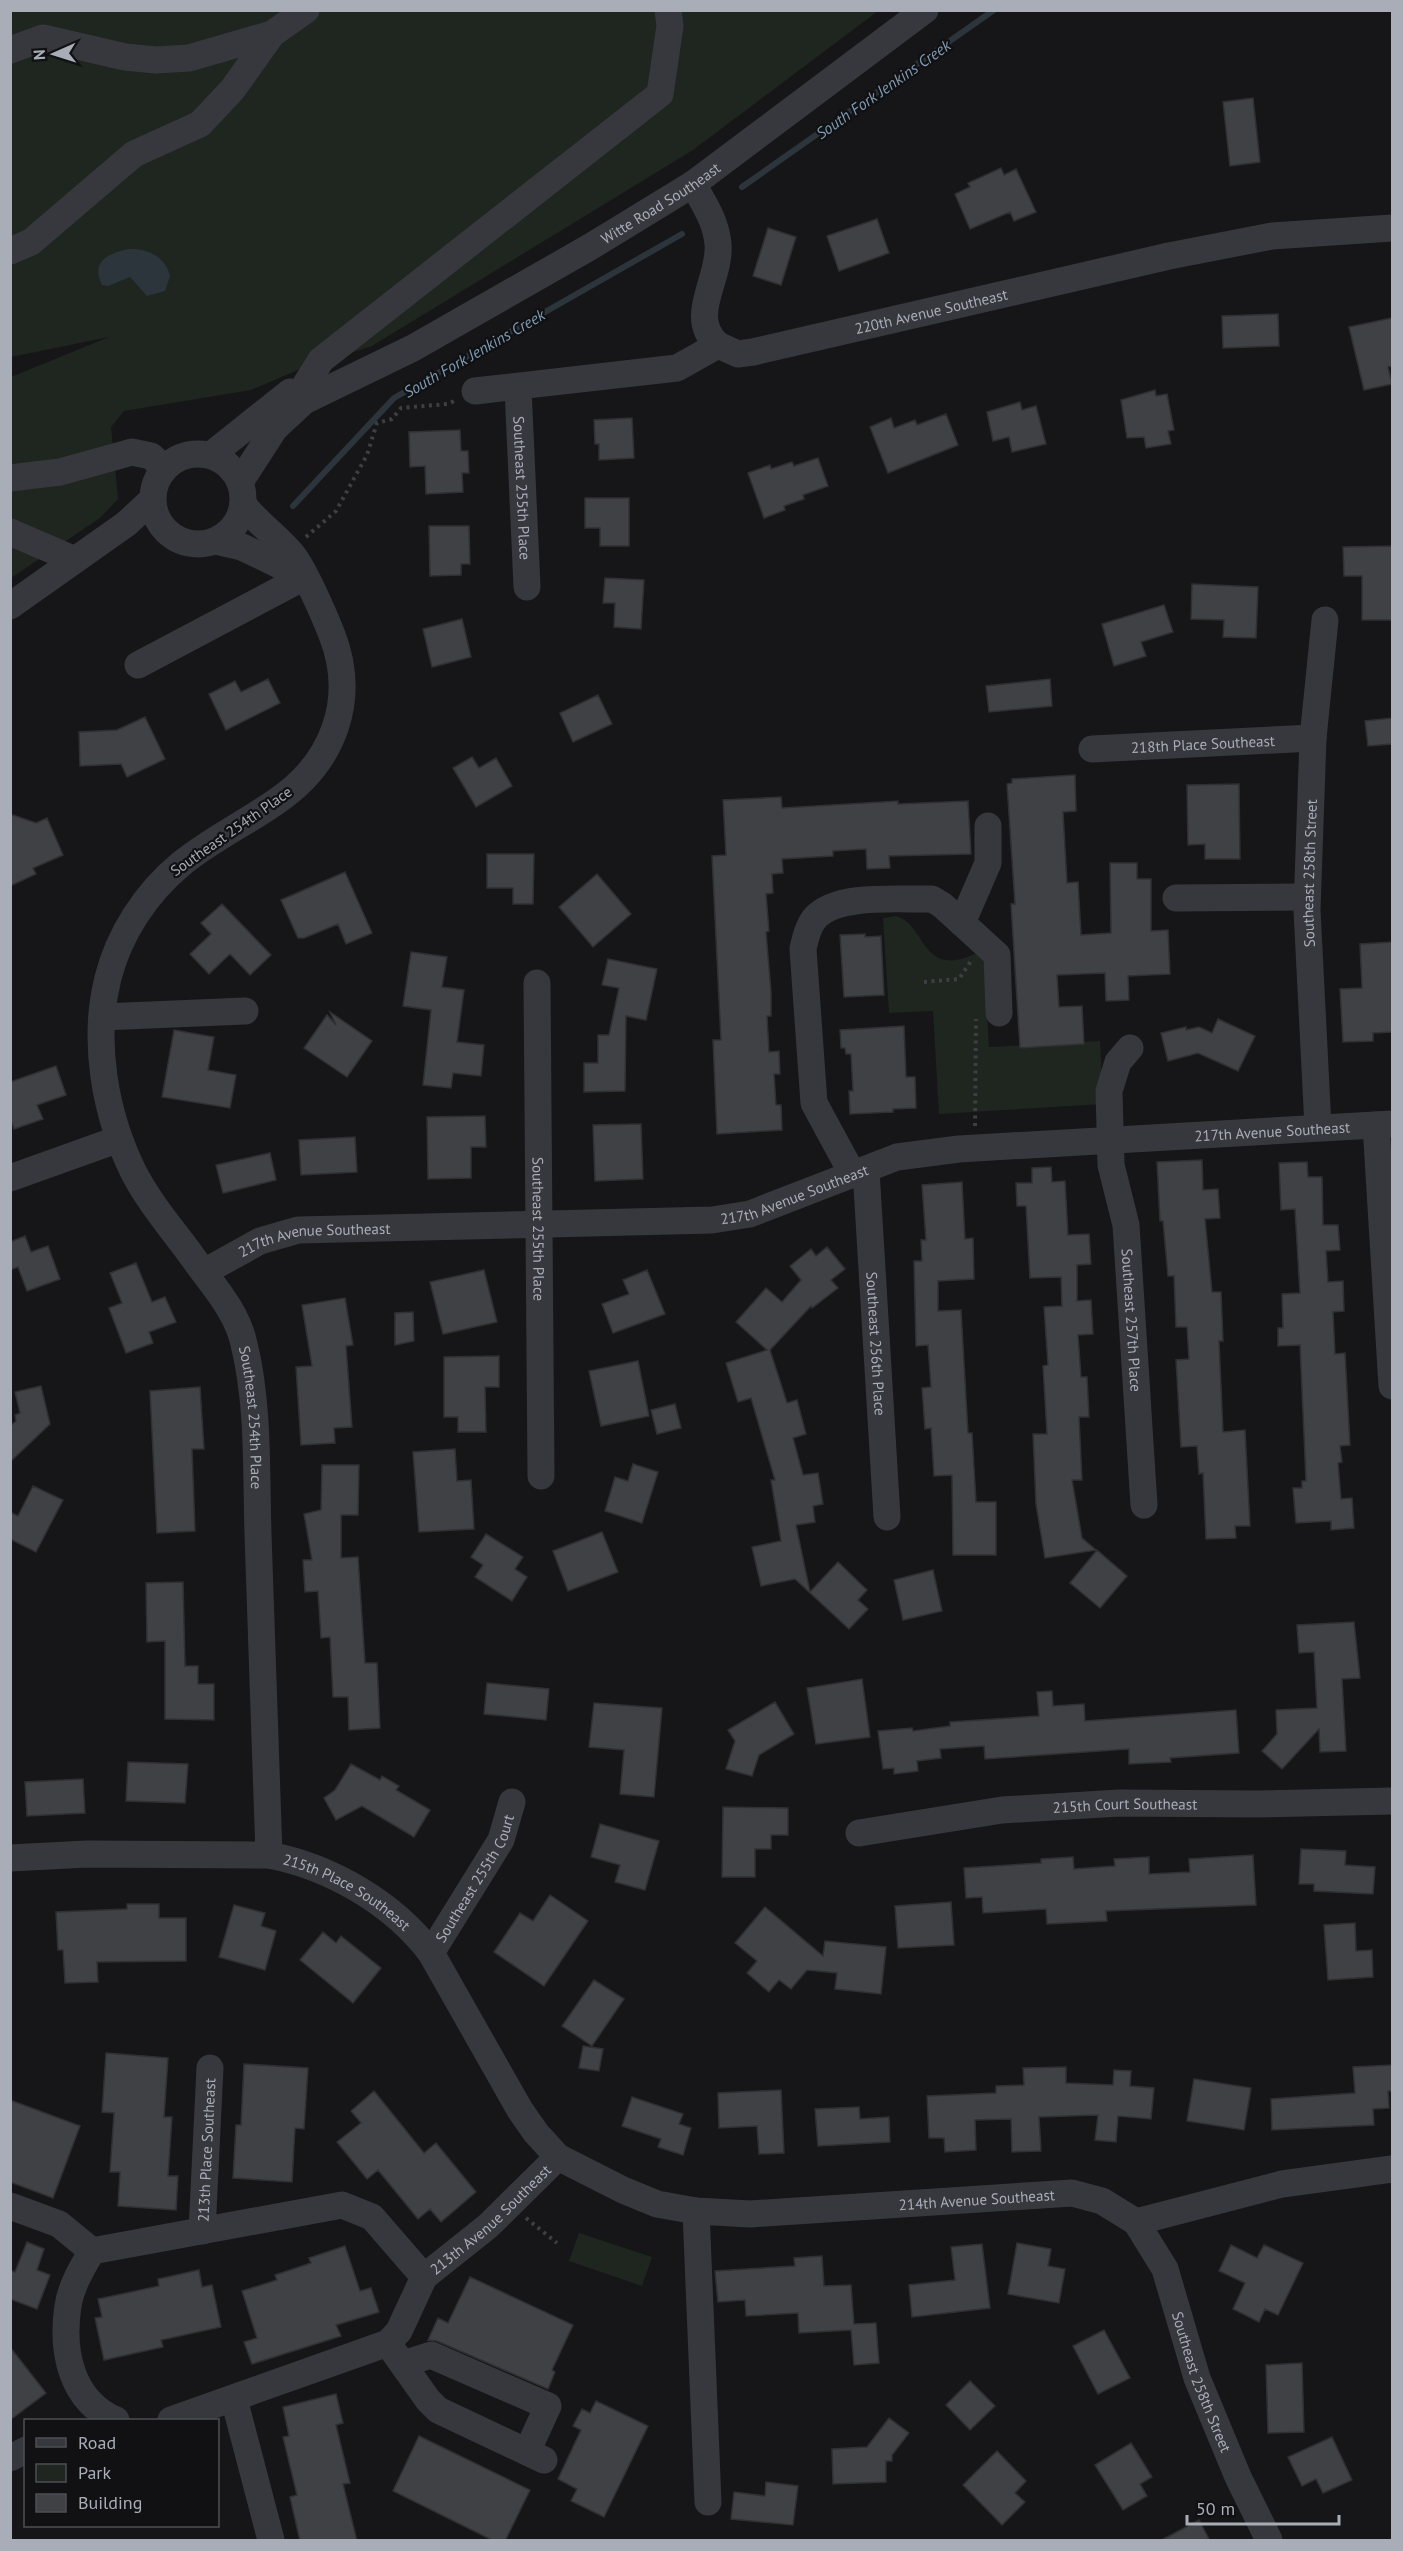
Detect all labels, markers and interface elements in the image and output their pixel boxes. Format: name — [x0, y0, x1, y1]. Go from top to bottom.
north arrow — [24, 24, 84, 84]
water label: South Fork Jenkins Creek — [812, 34, 955, 143]
text: N — [29, 49, 49, 61]
street label: Witte Road Southeast — [597, 158, 724, 248]
street label: 220th Avenue Southeast — [853, 284, 1009, 338]
water label: South Fork Jenkins Creek — [400, 304, 549, 402]
street label: Southeast 255th Place — [510, 415, 535, 560]
street label: 218th Place Southeast — [1130, 730, 1275, 757]
street label: Southeast 254th Place — [167, 782, 295, 880]
street label: Southeast 258th Street — [1298, 799, 1320, 948]
street label: 217th Avenue Southeast — [1194, 1117, 1351, 1145]
street label: Southeast 255th Place — [529, 1157, 549, 1301]
street label: 217th Avenue Southeast — [719, 1160, 871, 1228]
street label: 217th Avenue Southeast — [234, 1218, 391, 1261]
street label: Southeast 257th Place — [1118, 1248, 1146, 1392]
street label: Southeast 256th Place — [863, 1271, 890, 1416]
street label: Southeast 254th Place — [235, 1344, 267, 1489]
street label: 215th Court Southeast — [1052, 1793, 1197, 1816]
street label: Southeast 255th Court — [431, 1812, 517, 1946]
street label: 215th Place Southeast — [281, 1849, 415, 1934]
street label: 213th Place Southeast — [193, 2078, 219, 2223]
street label: 213th Avenue Southeast — [426, 2160, 555, 2278]
street label: 214th Avenue Southeast — [898, 2185, 1055, 2214]
street label: Southeast 258th Street — [1168, 2309, 1236, 2455]
legend — [24, 2419, 219, 2527]
text: Road — [78, 2431, 116, 2454]
text: Park — [78, 2461, 111, 2484]
scale bar — [1187, 2488, 1338, 2526]
text: Building — [78, 2491, 142, 2514]
text: 50 m — [1196, 2497, 1235, 2520]

